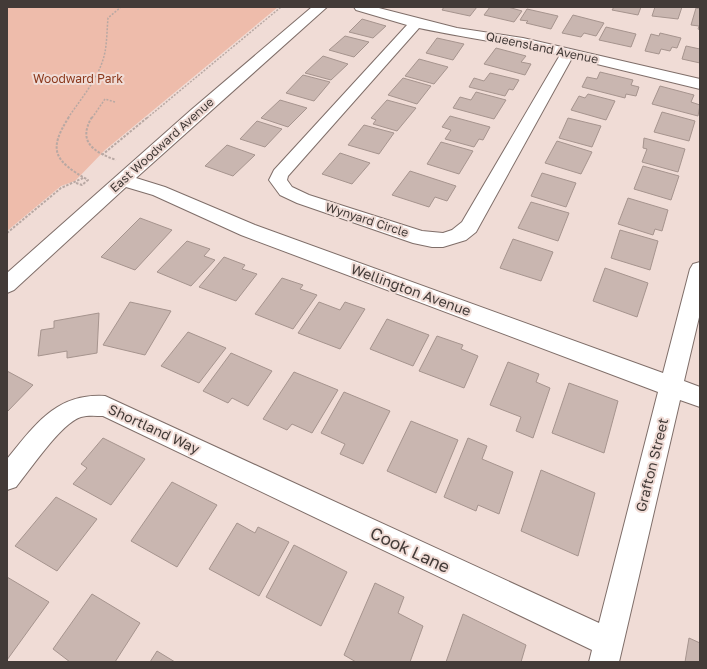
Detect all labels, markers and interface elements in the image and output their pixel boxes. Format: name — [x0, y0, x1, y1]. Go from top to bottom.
street label: Queensland Avenue — [485, 28, 600, 67]
park label: Woodward Park — [33, 71, 123, 86]
street label: East Woodward Avenue — [107, 94, 217, 195]
street label: Wynyard Circle — [324, 199, 411, 240]
street label: Wellington Avenue — [349, 260, 473, 319]
street label: Shortland Way — [106, 400, 203, 457]
street label: Grafton Street — [632, 416, 671, 513]
street label: Cook Lane — [367, 522, 454, 577]

